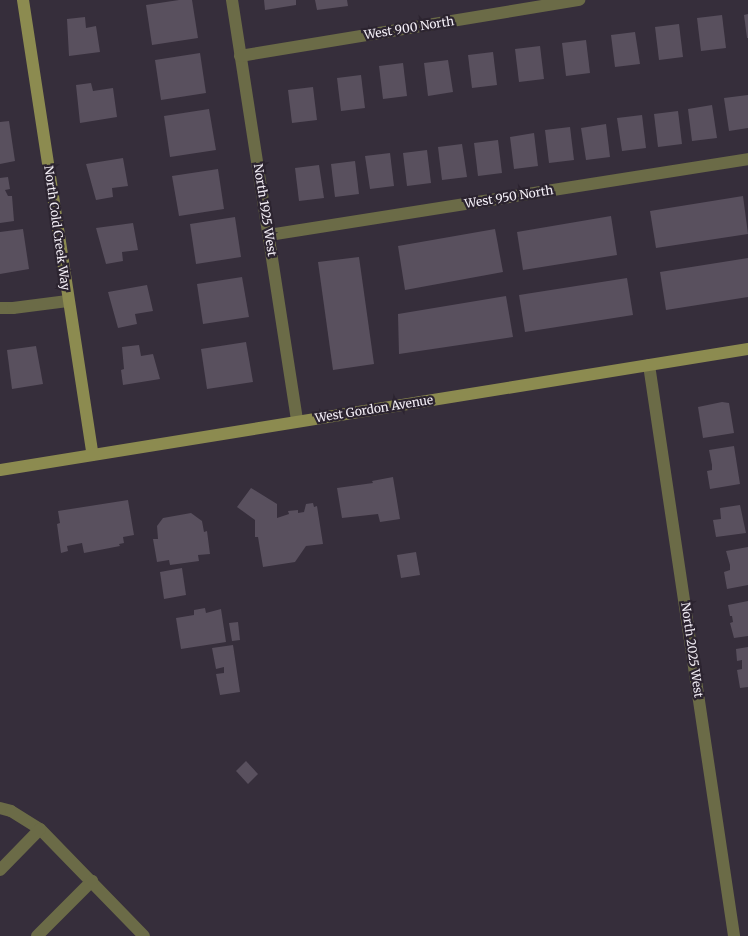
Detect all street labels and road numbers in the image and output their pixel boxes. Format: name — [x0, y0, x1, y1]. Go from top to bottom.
street label: West 900 North — [363, 14, 455, 42]
street label: North 1925 West — [251, 163, 279, 257]
street label: North Cold Creek Way — [41, 165, 73, 291]
street label: West 950 North — [464, 183, 554, 211]
street label: West Gordon Avenue — [314, 393, 434, 425]
street label: North 2025 West — [678, 601, 706, 699]

